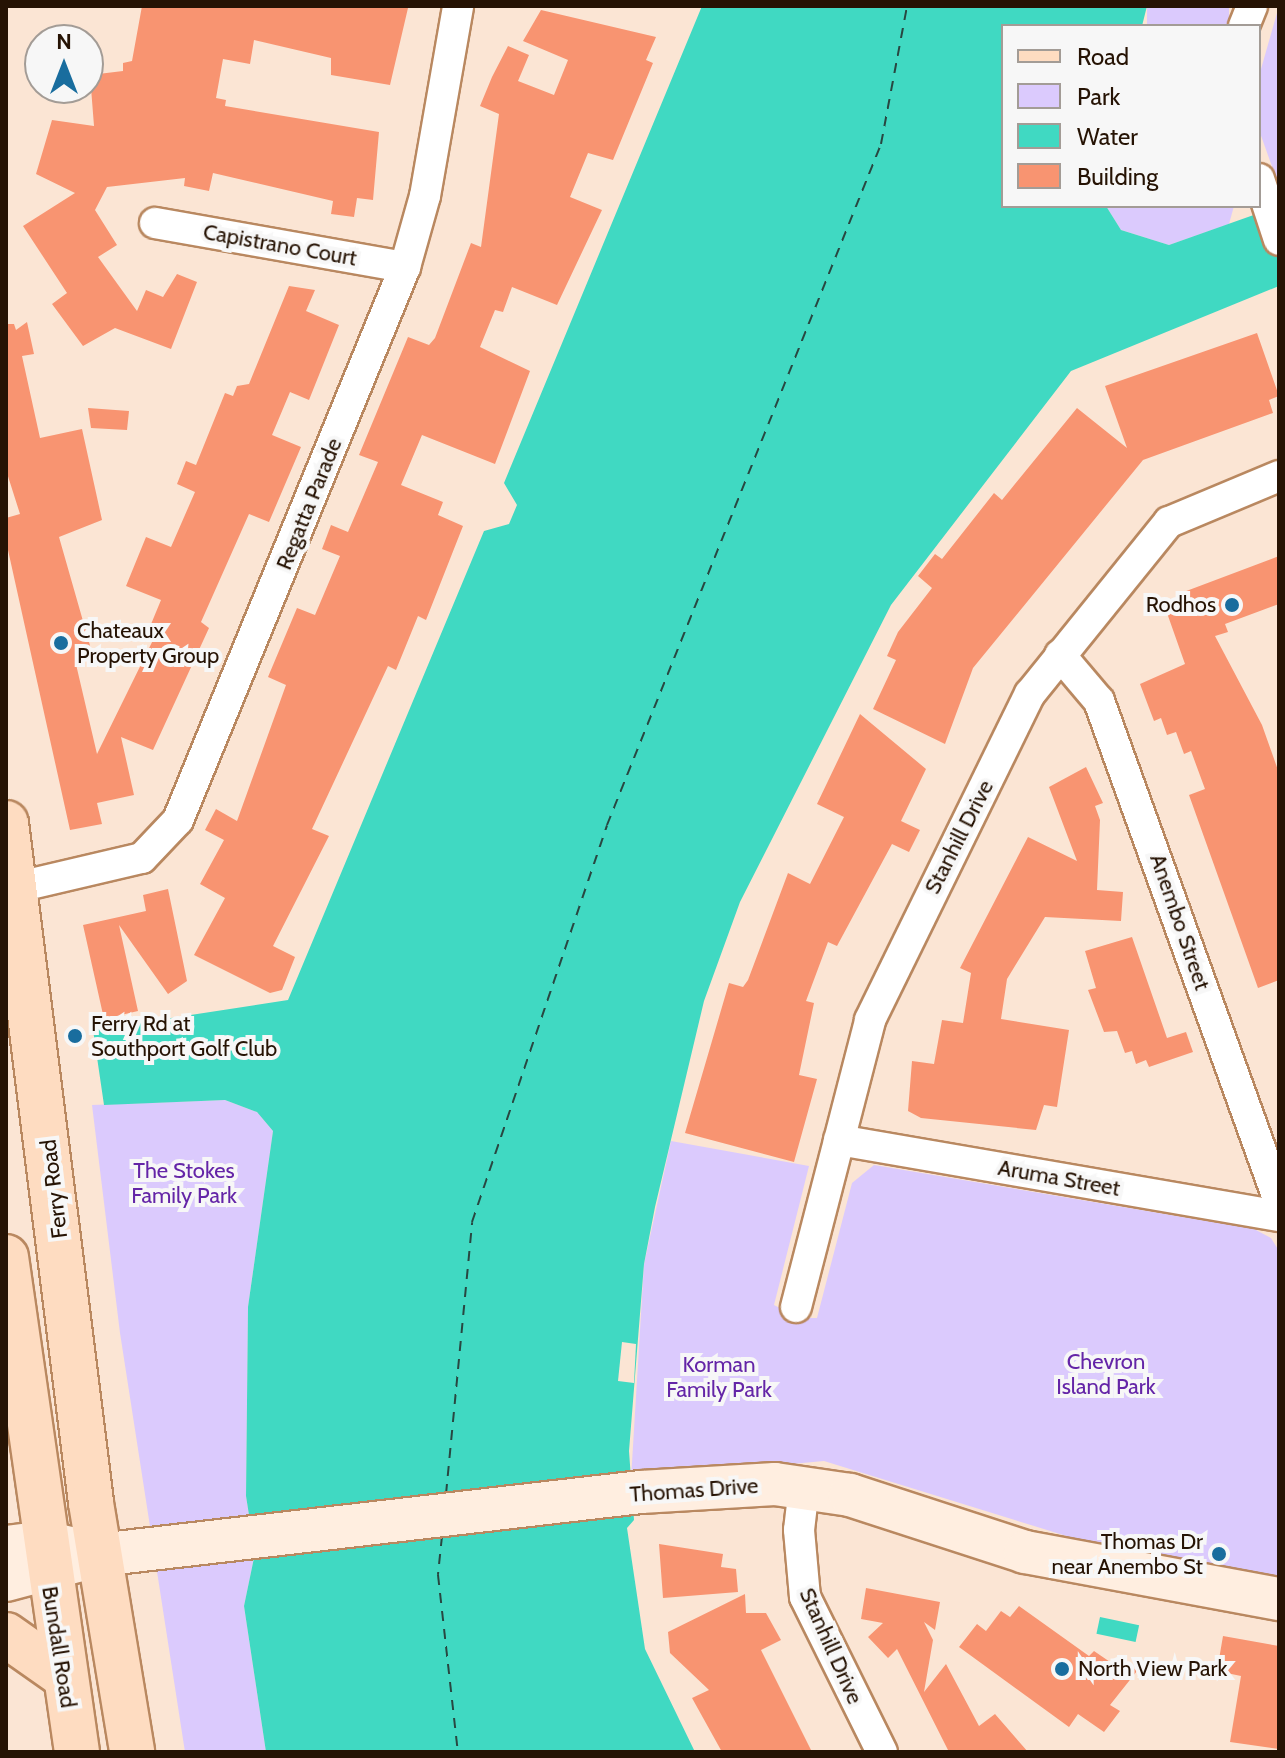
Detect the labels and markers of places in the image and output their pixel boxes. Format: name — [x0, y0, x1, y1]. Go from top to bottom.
place label: Rodhos — [1146, 592, 1216, 618]
marker: Rodhos — [1223, 596, 1241, 614]
place label: Chateaux Property Group — [77, 617, 219, 668]
marker: Chateaux Property Group — [52, 634, 70, 652]
place label: Ferry Rd at Southport Golf Club — [91, 1010, 277, 1062]
marker: Ferry Rd at Southport Golf Club — [66, 1027, 84, 1045]
place label: Thomas Dr near Anembo St — [1051, 1528, 1203, 1580]
marker: Thomas Dr near Anembo St — [1210, 1545, 1228, 1563]
place label: North View Park — [1078, 1656, 1227, 1682]
marker: North View Park — [1053, 1660, 1071, 1678]

